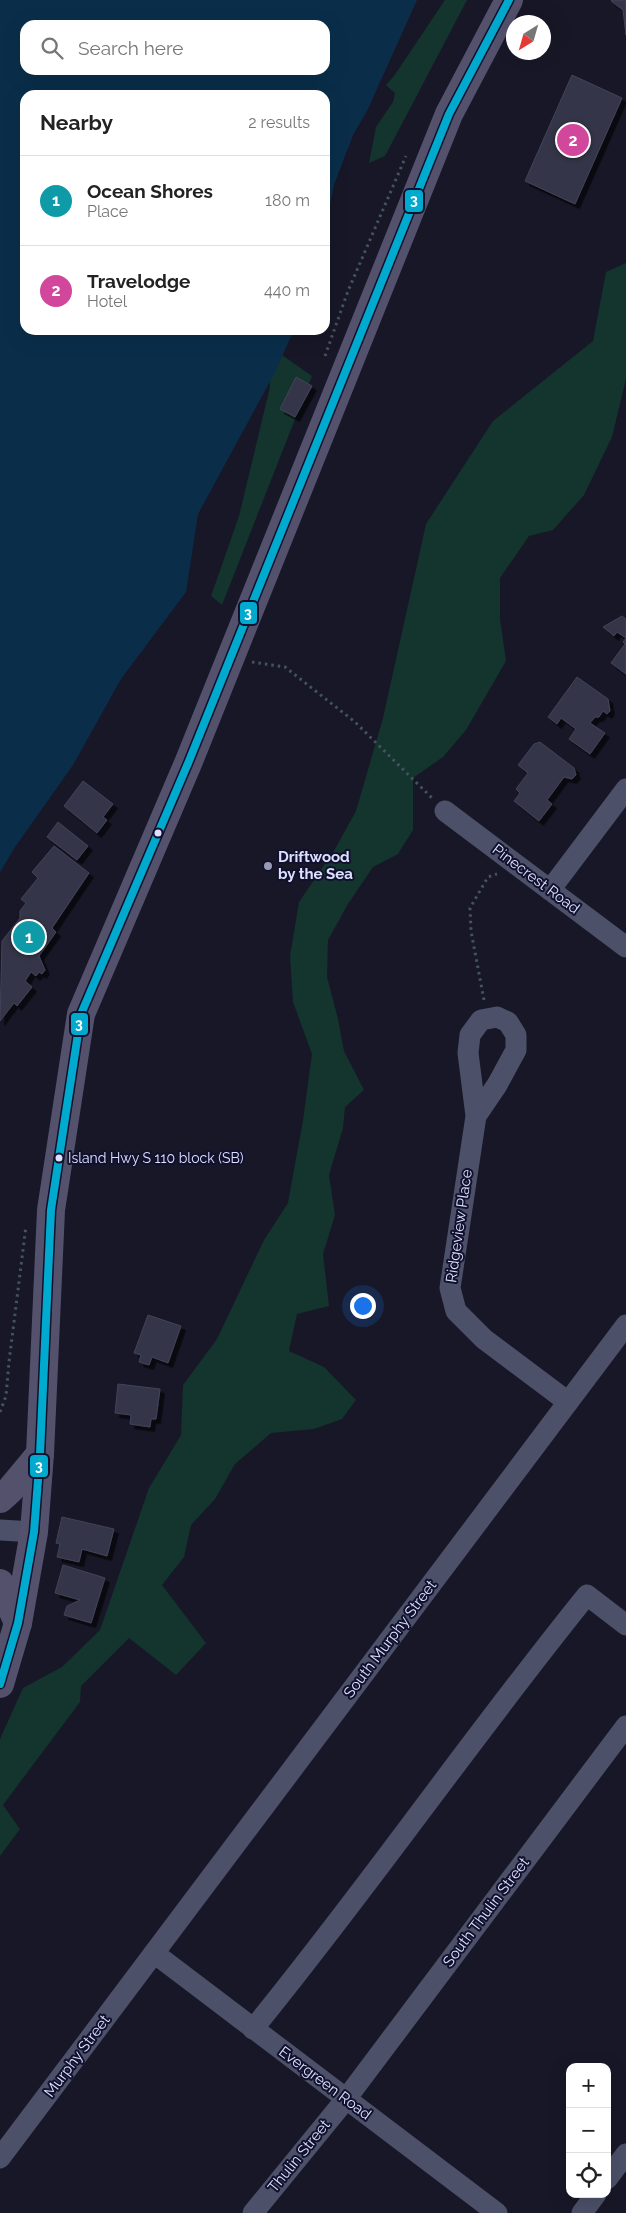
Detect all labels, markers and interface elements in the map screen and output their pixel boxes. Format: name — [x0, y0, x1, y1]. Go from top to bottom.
north arrow — [506, 15, 551, 60]
search box — [20, 20, 330, 75]
icon: search — [38, 34, 66, 62]
text: Search here — [78, 37, 184, 59]
text: Nearby — [40, 110, 113, 135]
text: 2 results — [248, 113, 310, 132]
pin: 2 — [557, 121, 589, 159]
text: Ocean Shores — [87, 180, 213, 202]
line badge: 3 — [404, 189, 424, 213]
text: 1 — [52, 191, 60, 210]
text: 180 m — [265, 191, 310, 210]
text: 3 — [410, 192, 418, 208]
text: Place — [87, 202, 128, 221]
text: Travelodge — [87, 270, 190, 292]
text: 2 — [51, 281, 61, 300]
text: 440 m — [264, 281, 310, 300]
text: Hotel — [87, 292, 127, 311]
line badge: 3 — [239, 601, 258, 625]
text: 3 — [244, 605, 252, 621]
unlabelled marker — [153, 828, 163, 838]
street label: Pinecrest Road — [489, 840, 583, 918]
place label: Driftwood by the Sea — [278, 848, 353, 883]
marker: Driftwood by the Sea — [262, 860, 274, 872]
pin: 1 — [13, 918, 45, 956]
line badge: 3 — [70, 1012, 89, 1036]
text: 3 — [75, 1016, 83, 1032]
place label: Island Hwy S 110 block (SB) — [68, 1150, 244, 1166]
marker: Island Hwy S 110 block (SB) — [54, 1153, 64, 1163]
street label: Ridgeview Place — [442, 1168, 476, 1284]
your location — [350, 1293, 376, 1319]
line badge: 3 — [29, 1454, 49, 1478]
text: 3 — [35, 1458, 43, 1474]
street label: South Murphy Street — [340, 1577, 440, 1701]
street label: South Thulin Street — [439, 1854, 533, 1970]
street label: Murphy Street — [40, 2011, 114, 2101]
street label: Evergreen Road — [275, 2042, 375, 2124]
map controls — [566, 2063, 611, 2198]
button: + — [566, 2063, 611, 2108]
button: − — [566, 2108, 611, 2153]
street label: Thulin Street — [264, 2116, 334, 2196]
button: locate — [566, 2153, 611, 2198]

